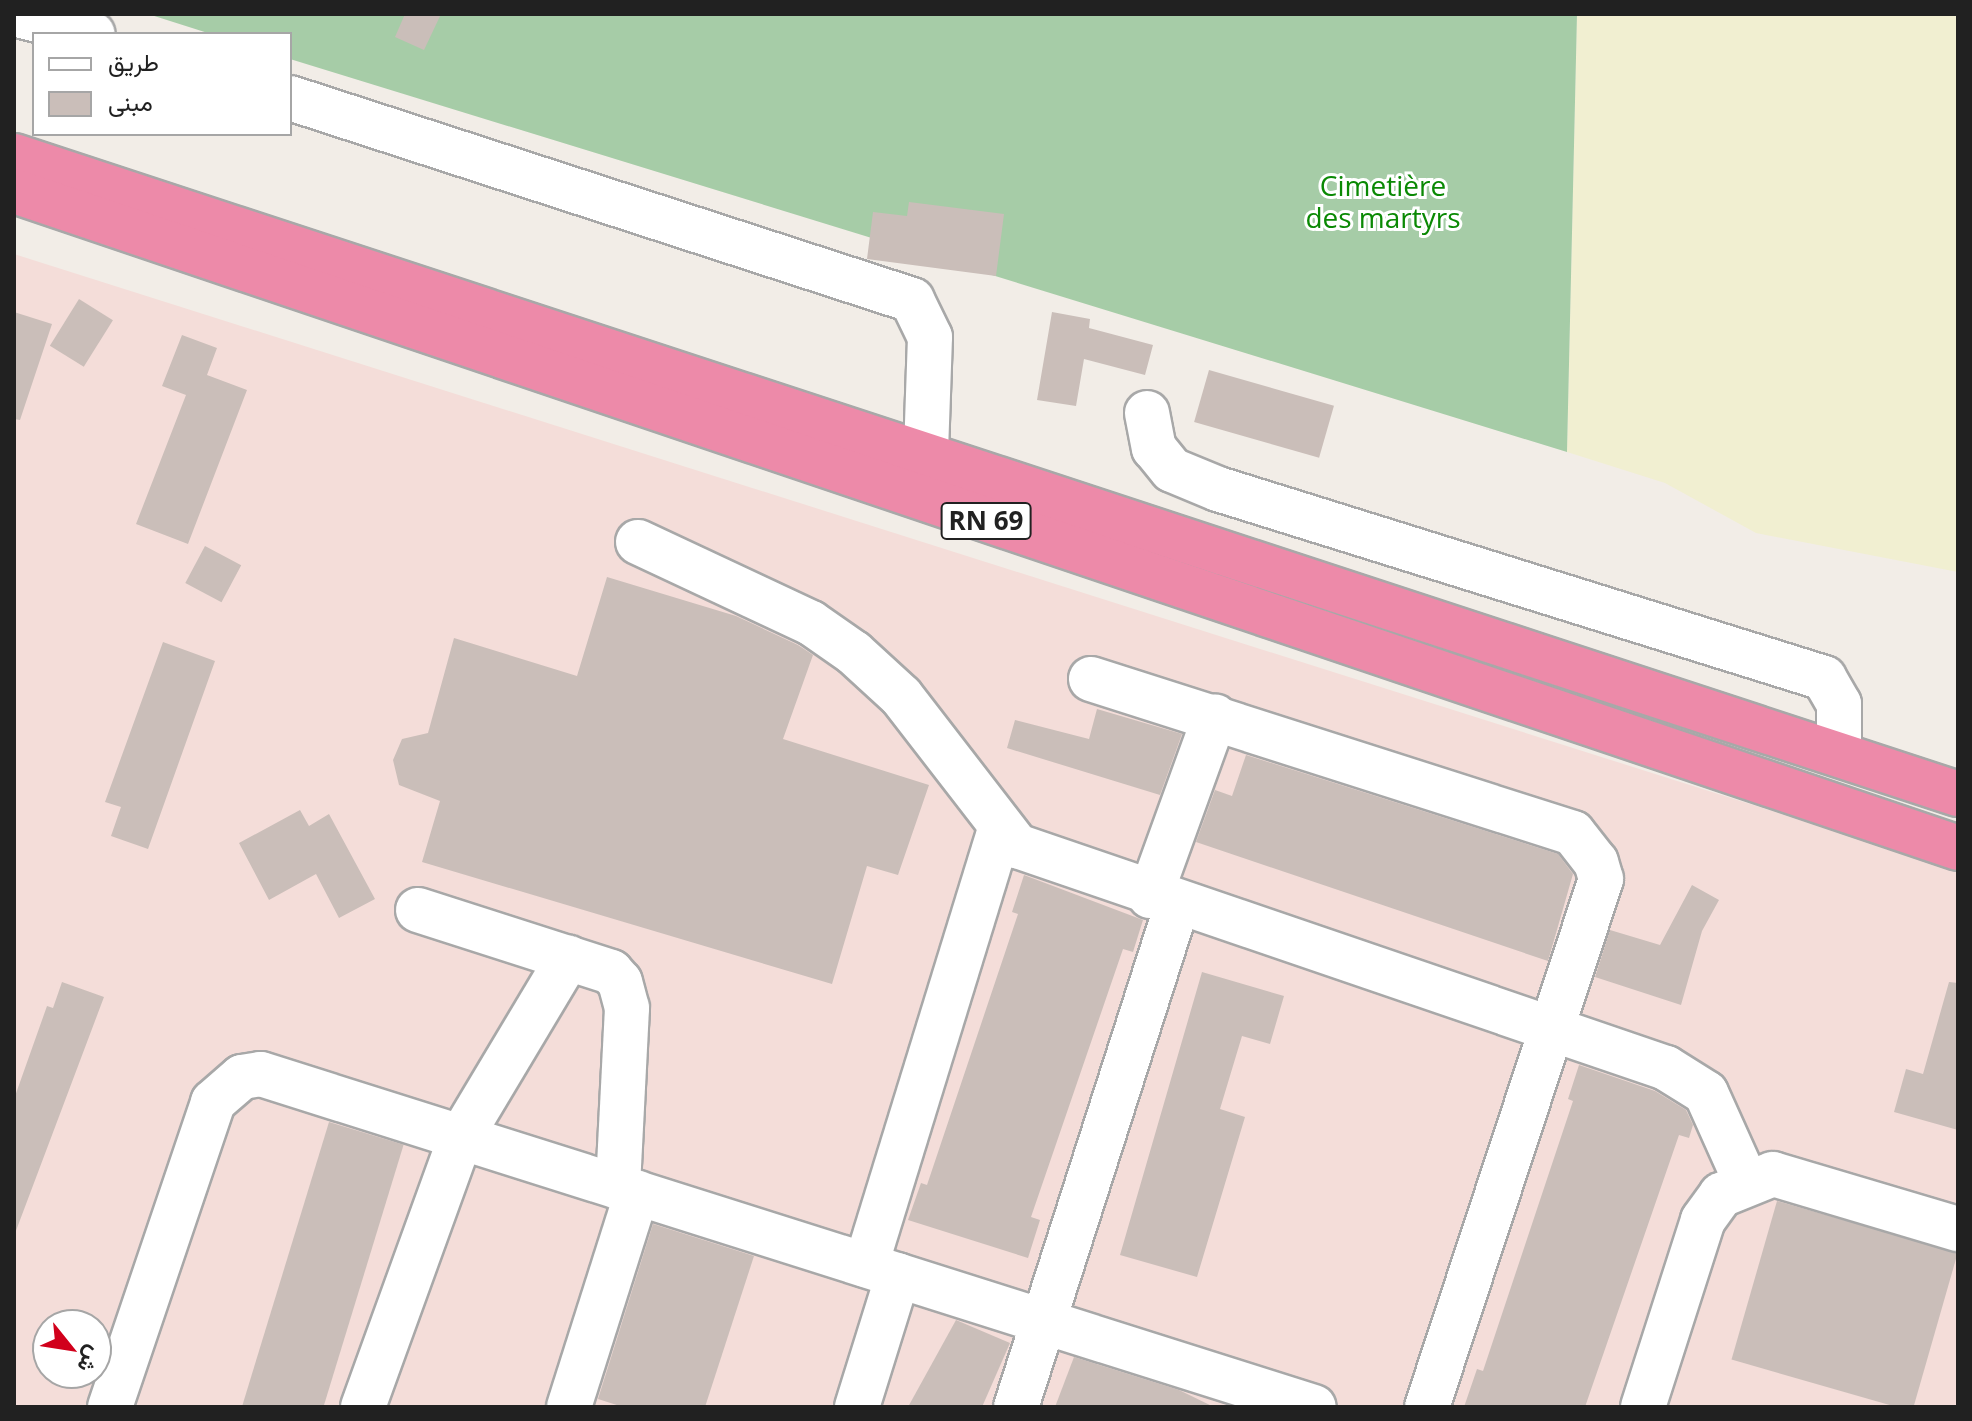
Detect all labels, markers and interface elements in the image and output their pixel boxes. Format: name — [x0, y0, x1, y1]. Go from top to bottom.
legend — [32, 32, 292, 136]
text: طريق — [108, 45, 159, 78]
text: مبنى — [108, 85, 153, 118]
park label: Cimetière des martyrs — [1305, 168, 1461, 234]
road number: RN 69 — [940, 499, 1032, 543]
north arrow — [32, 1309, 112, 1389]
text: ش — [71, 1341, 111, 1379]

